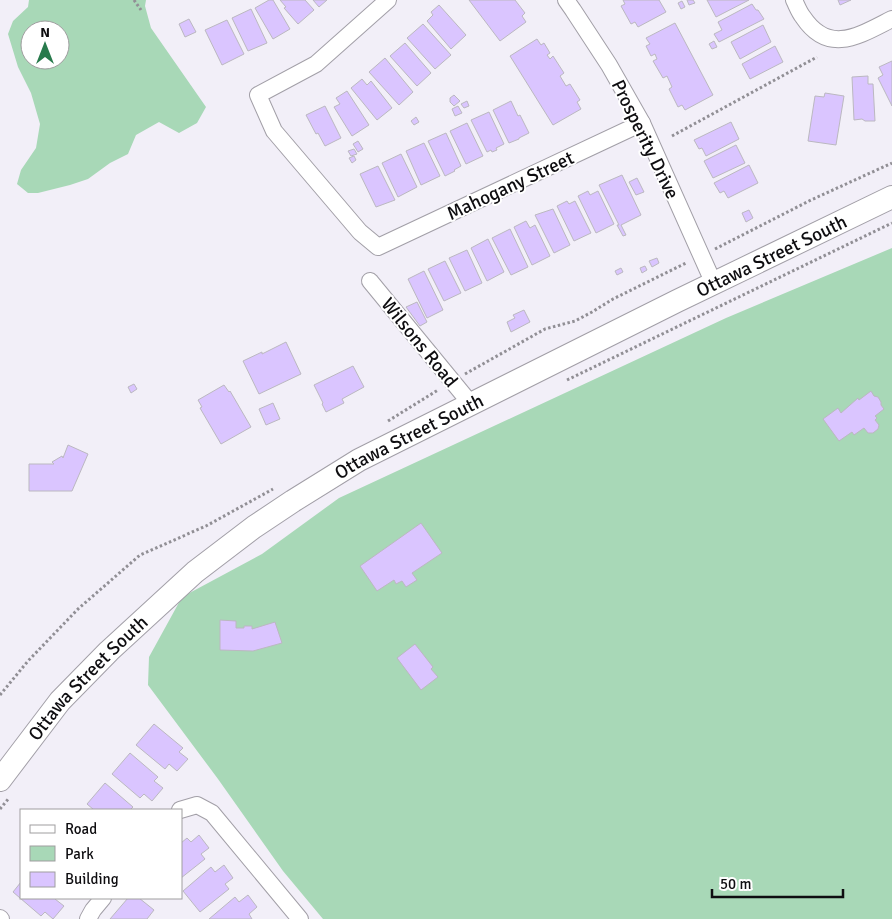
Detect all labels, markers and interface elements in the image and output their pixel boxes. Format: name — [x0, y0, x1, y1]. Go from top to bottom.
north arrow — [20, 20, 70, 70]
text: N — [40, 24, 50, 41]
street label: Prosperity Drive — [606, 76, 684, 203]
street label: Mahogany Street — [443, 146, 578, 226]
street label: Ottawa Street South — [693, 210, 851, 303]
street label: Wilsons Road — [376, 293, 463, 392]
street label: Ottawa Street South — [330, 389, 488, 485]
street label: Ottawa Street South — [23, 610, 153, 746]
legend — [20, 809, 182, 899]
text: Road — [65, 820, 97, 838]
text: Park — [65, 845, 94, 863]
scale bar — [712, 866, 843, 898]
text: Building — [65, 870, 119, 888]
text: 50 m — [720, 875, 751, 893]

